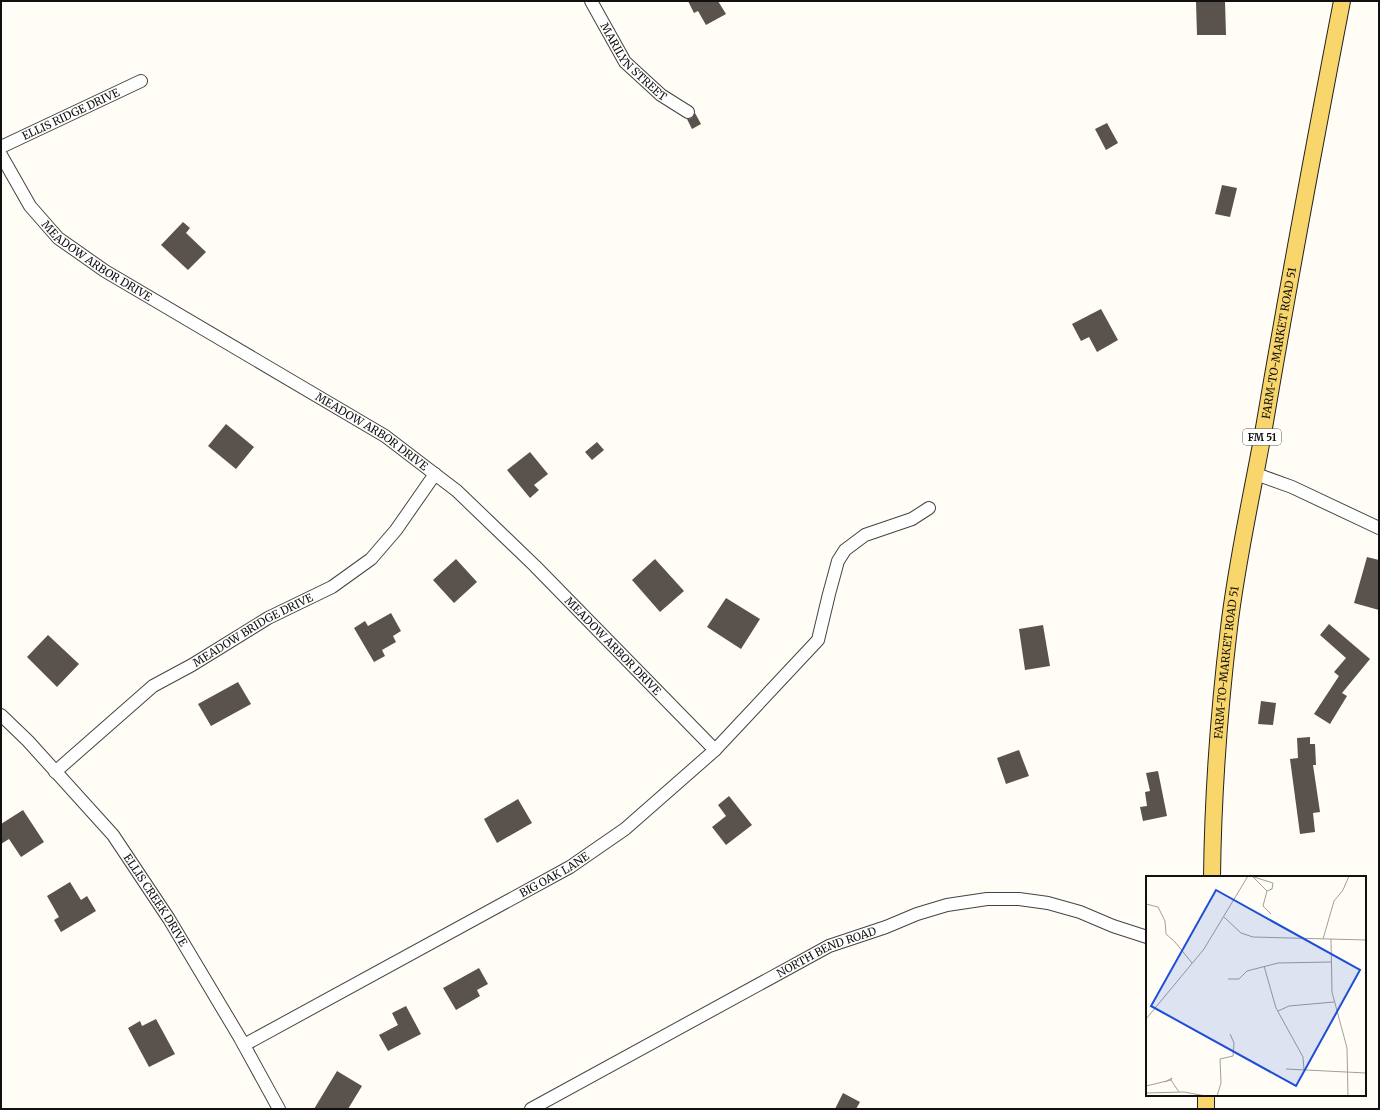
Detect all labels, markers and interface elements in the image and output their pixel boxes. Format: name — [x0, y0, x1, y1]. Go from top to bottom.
street label: MARILYN STREET — [597, 20, 670, 104]
street label: ELLIS RIDGE DRIVE — [20, 85, 122, 143]
street label: MEADOW ARBOR DRIVE — [39, 218, 154, 304]
street label: FARM-TO-MARKET ROAD 51 — [1259, 266, 1299, 420]
street label: MEADOW ARBOR DRIVE — [313, 390, 431, 473]
road number: FM 51 — [1243, 429, 1281, 445]
street label: FARM-TO-MARKET ROAD 51 — [1211, 585, 1242, 740]
street label: MEADOW BRIDGE DRIVE — [190, 590, 315, 670]
street label: MEADOW ARBOR DRIVE — [562, 594, 664, 698]
street label: BIG OAK LANE — [517, 849, 592, 900]
street label: ELLIS CREEK DRIVE — [121, 851, 191, 949]
inset map — [1146, 876, 1366, 1096]
street label: NORTH BEND ROAD — [774, 924, 878, 980]

